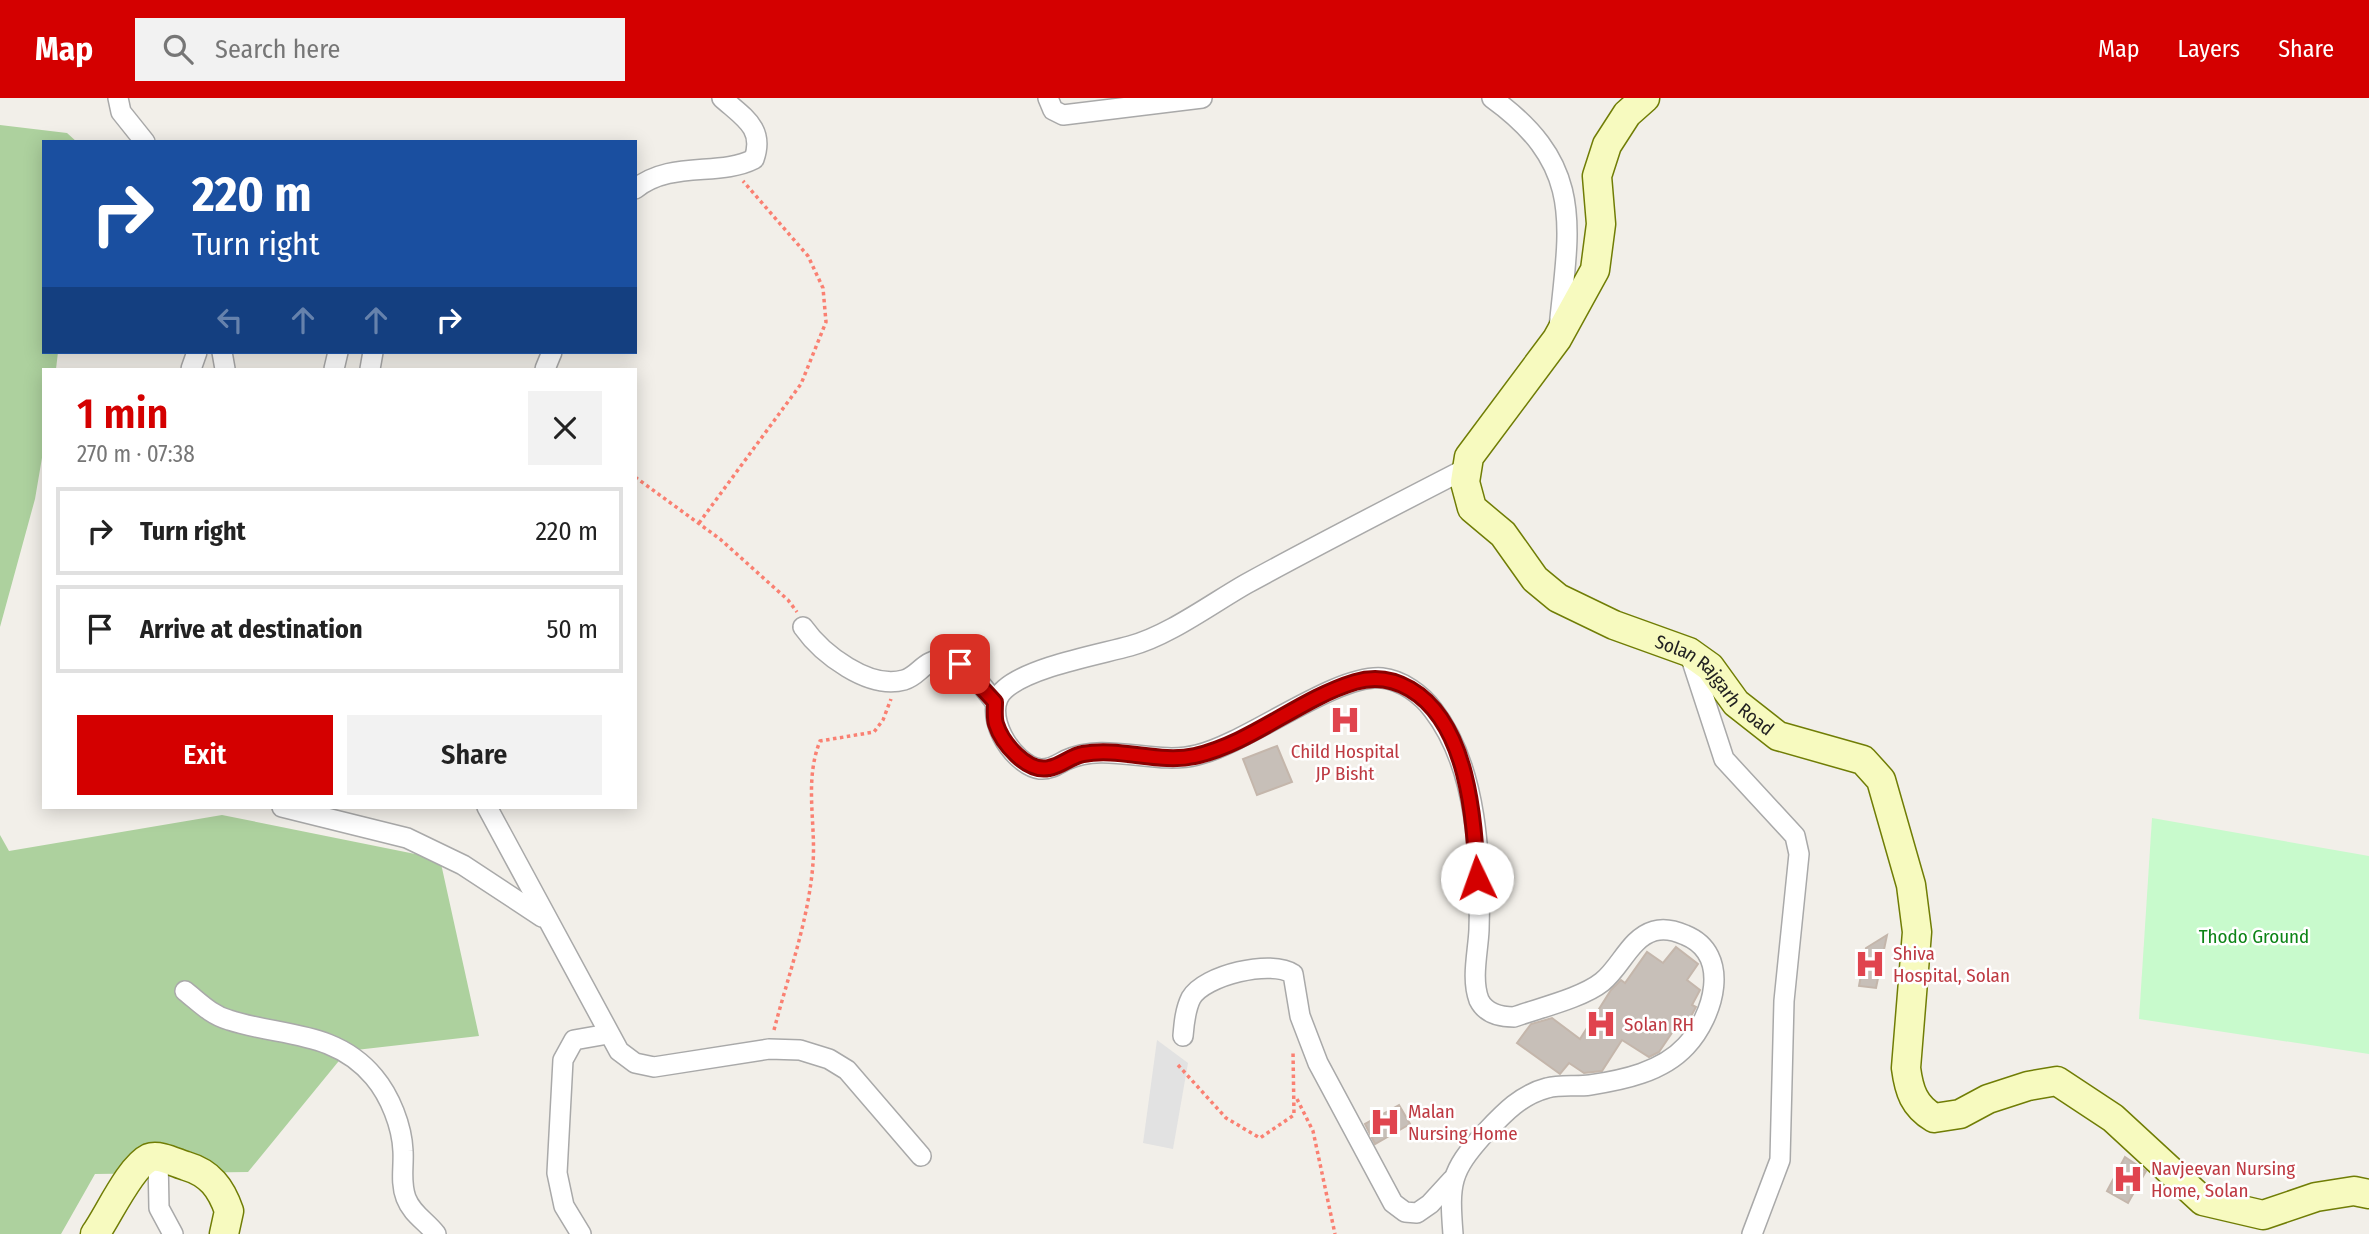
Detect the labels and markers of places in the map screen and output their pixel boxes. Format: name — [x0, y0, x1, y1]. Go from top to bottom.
pin — [930, 634, 990, 694]
hospital icon: Child Hospital JP Bisht — [1328, 703, 1362, 737]
place label: Child Hospital JP Bisht — [1291, 740, 1399, 785]
place label: Shiva Hospital, Solan — [1893, 942, 2010, 987]
hospital icon: Shiva Hospital, Solan — [1853, 947, 1887, 981]
hospital icon: Solan RH — [1584, 1007, 1618, 1041]
place label: Solan RH — [1624, 1013, 1694, 1036]
place label: Malan Nursing Home — [1408, 1100, 1518, 1145]
hospital icon: Malan Nursing Home — [1368, 1105, 1402, 1139]
place label: Navjeevan Nursing Home, Solan — [2151, 1157, 2295, 1202]
hospital icon: Navjeevan Nursing Home, Solan — [2111, 1162, 2145, 1196]

